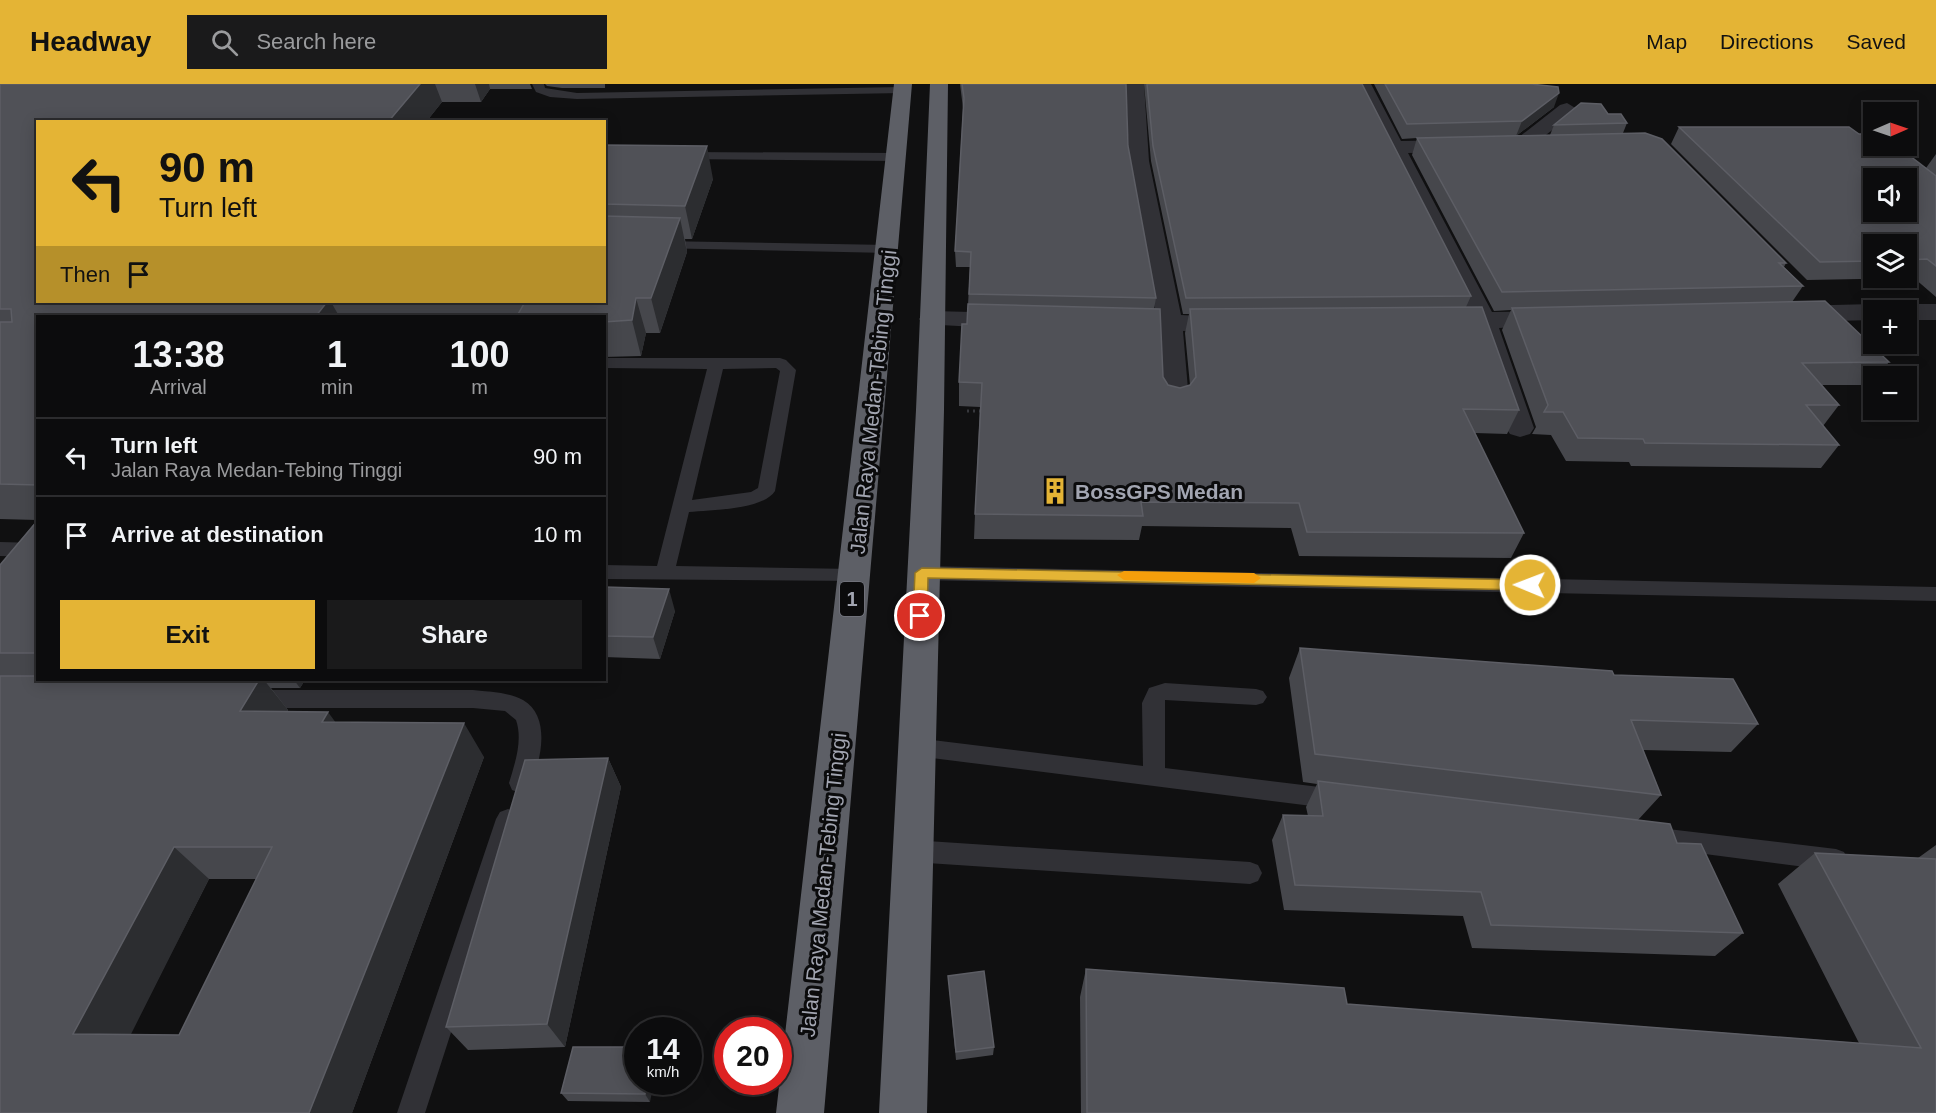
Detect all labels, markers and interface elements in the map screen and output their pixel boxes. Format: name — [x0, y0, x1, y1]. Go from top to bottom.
search box — [187, 15, 607, 69]
text: Headway — [30, 26, 151, 57]
icon: search — [208, 26, 241, 59]
text: Search here — [256, 29, 376, 54]
text: Map — [1646, 30, 1687, 53]
text: Directions — [1720, 30, 1813, 53]
text: Saved — [1846, 30, 1906, 53]
north arrow — [1863, 102, 1917, 156]
map controls — [1863, 102, 1917, 420]
icon: left — [60, 144, 138, 222]
text: 90 m — [159, 144, 255, 191]
button: sound — [1863, 168, 1917, 222]
text: Turn left — [159, 193, 257, 223]
button: layers — [1863, 234, 1917, 288]
street label: Jalan Raya Medan-Tebing Tinggi — [846, 249, 900, 555]
icon: arrive — [122, 258, 155, 291]
text: Then — [60, 262, 110, 287]
button: + — [1863, 300, 1917, 354]
text: 13:38 — [132, 334, 224, 375]
text: 1 — [327, 334, 347, 375]
text: 100 — [449, 334, 510, 375]
button: − — [1863, 366, 1917, 420]
text: Arrival — [150, 376, 207, 398]
text: min — [321, 376, 353, 398]
text: m — [471, 376, 488, 398]
text: Turn left — [111, 433, 197, 458]
icon: left — [60, 441, 93, 474]
text: 90 m — [533, 444, 582, 469]
text: Jalan Raya Medan-Tebing Tinggi — [111, 459, 402, 481]
building icon: BossGPS Medan — [1040, 476, 1070, 506]
place label: BossGPS Medan — [1075, 480, 1243, 503]
icon: arrive — [60, 519, 93, 552]
text: Arrive at destination — [111, 522, 324, 547]
text: 10 m — [533, 522, 582, 547]
position arrow — [1498, 553, 1562, 617]
road number: 1 — [840, 582, 864, 616]
pin — [894, 590, 945, 641]
icon: arrive — [903, 599, 936, 632]
button: Exit — [60, 600, 315, 669]
button: Share — [327, 600, 582, 669]
street label: Jalan Raya Medan-Tebing Tinggi — [796, 732, 850, 1038]
speed limit sign: 20 — [714, 1017, 792, 1095]
text: 14 — [646, 1032, 680, 1065]
text: km/h — [647, 1063, 679, 1080]

